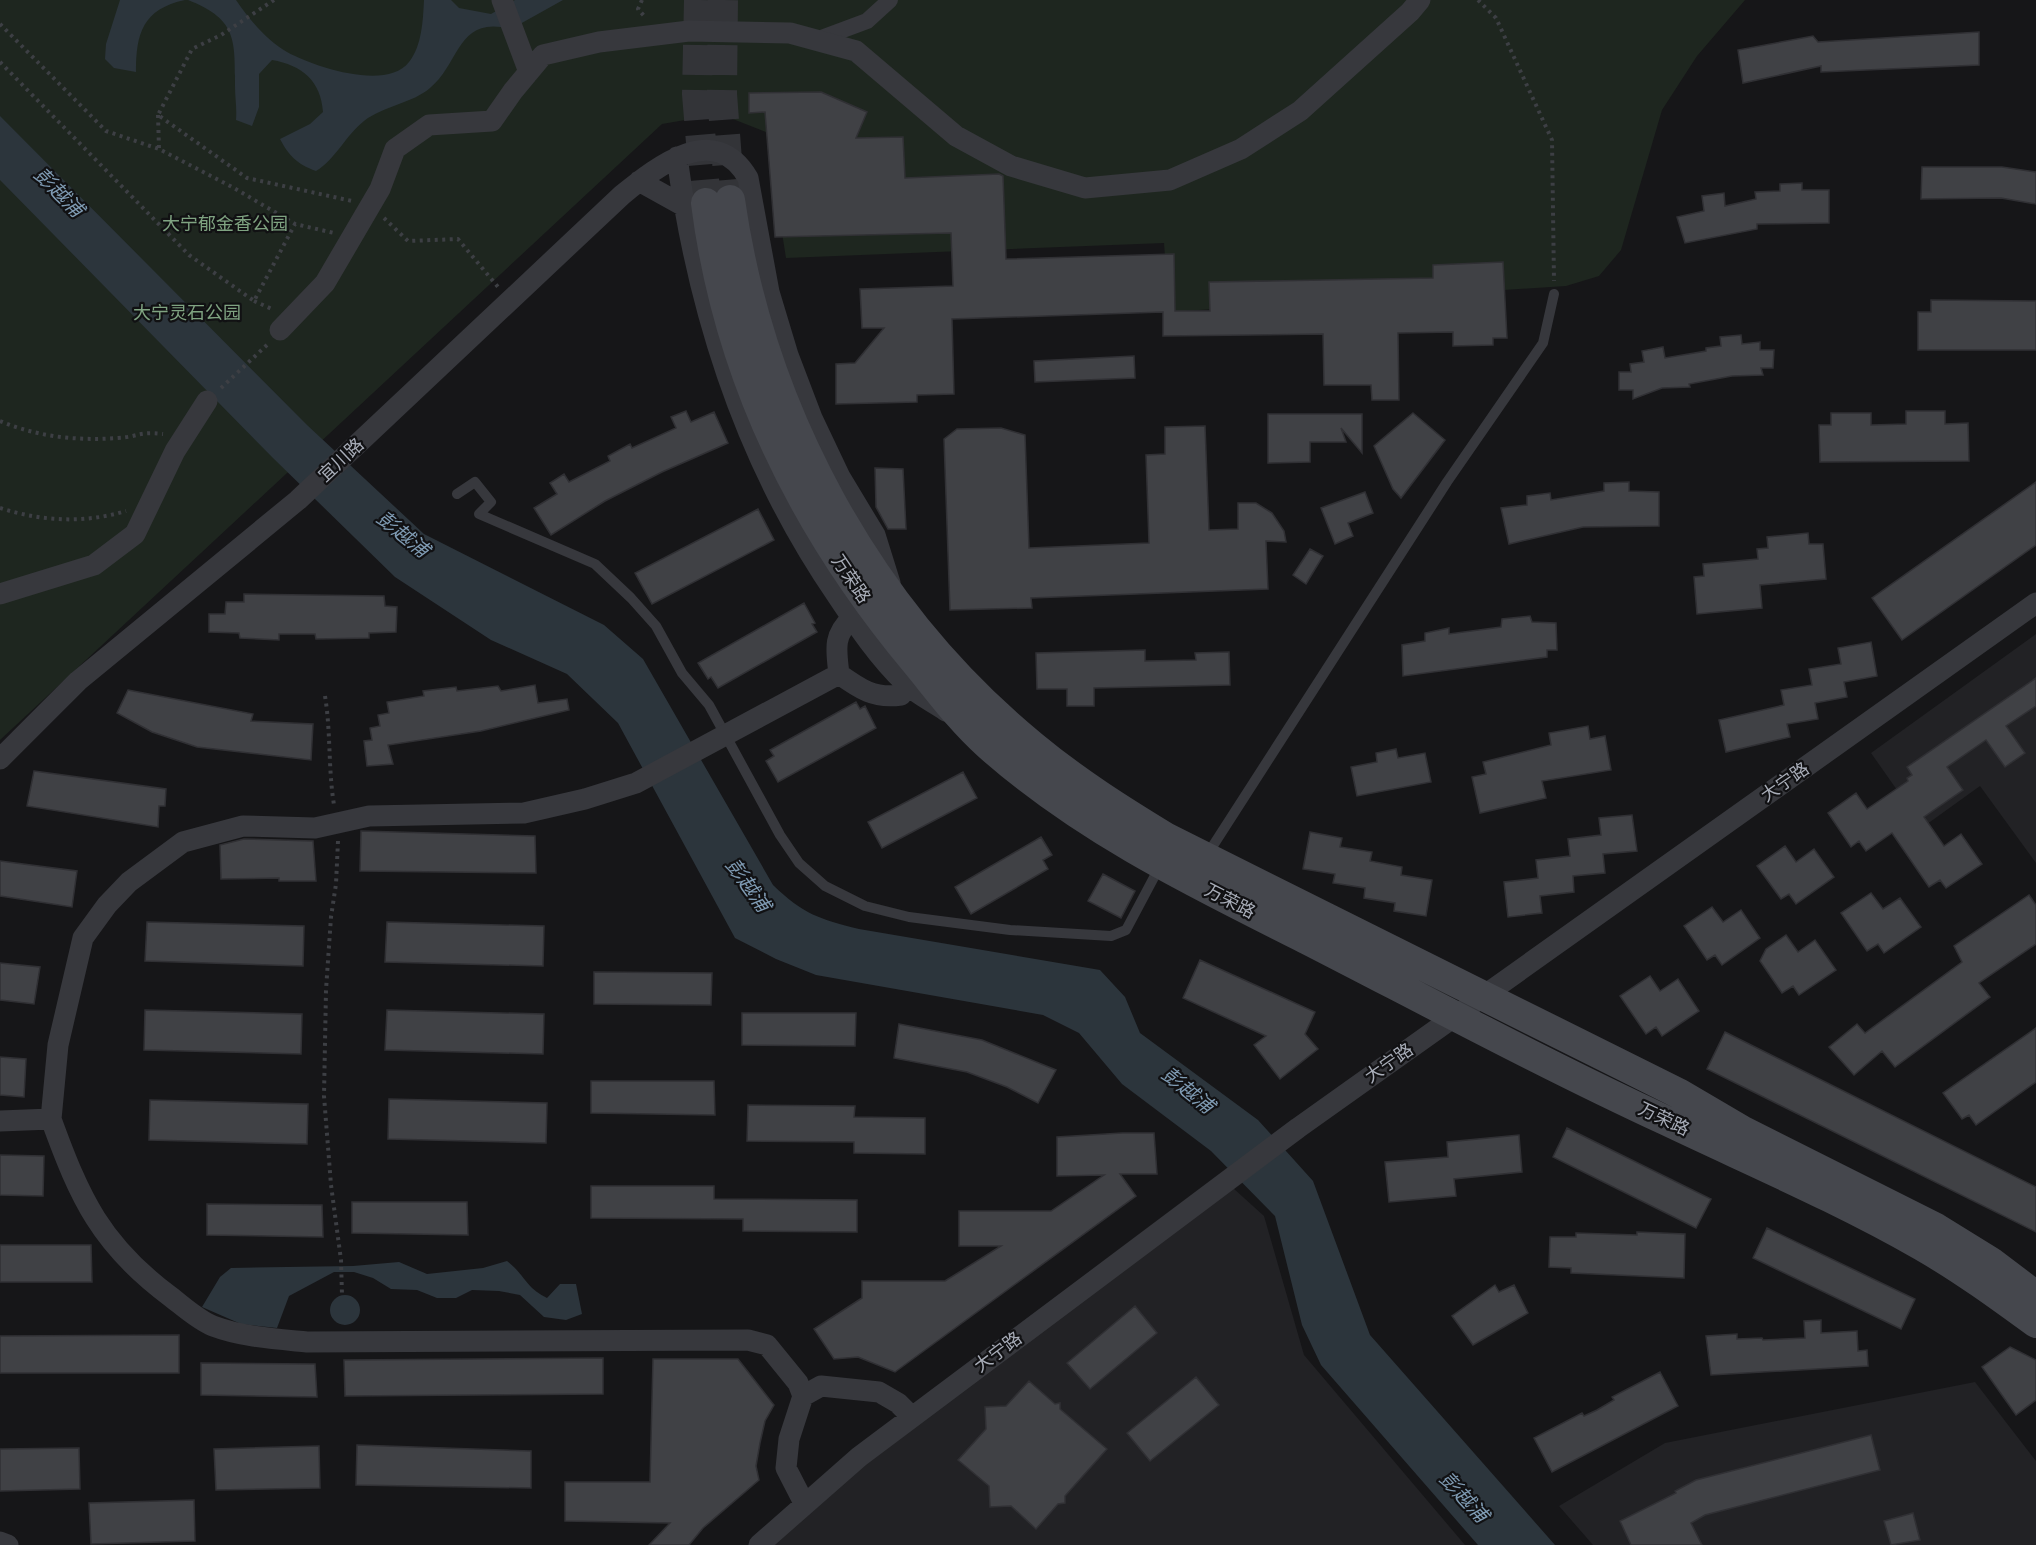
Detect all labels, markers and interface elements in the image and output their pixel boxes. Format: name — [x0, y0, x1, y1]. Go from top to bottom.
water label: 彭越浦 — [29, 163, 90, 224]
park label: 大宁郁金香公园 — [162, 213, 288, 235]
park label: 大宁灵石公园 — [133, 302, 241, 324]
street label: 宜川路 — [314, 434, 368, 486]
water label: 彭越浦 — [372, 507, 436, 564]
street label: 万荣路 — [827, 550, 875, 608]
street label: 大宁路 — [1757, 758, 1813, 806]
water label: 彭越浦 — [721, 854, 776, 919]
street label: 万荣路 — [1201, 879, 1259, 923]
street label: 大宁路 — [1361, 1039, 1417, 1087]
water label: 彭越浦 — [1157, 1063, 1221, 1120]
street label: 万荣路 — [1635, 1098, 1693, 1140]
street label: 大宁路 — [970, 1327, 1026, 1377]
water label: 彭越浦 — [1435, 1468, 1495, 1529]

